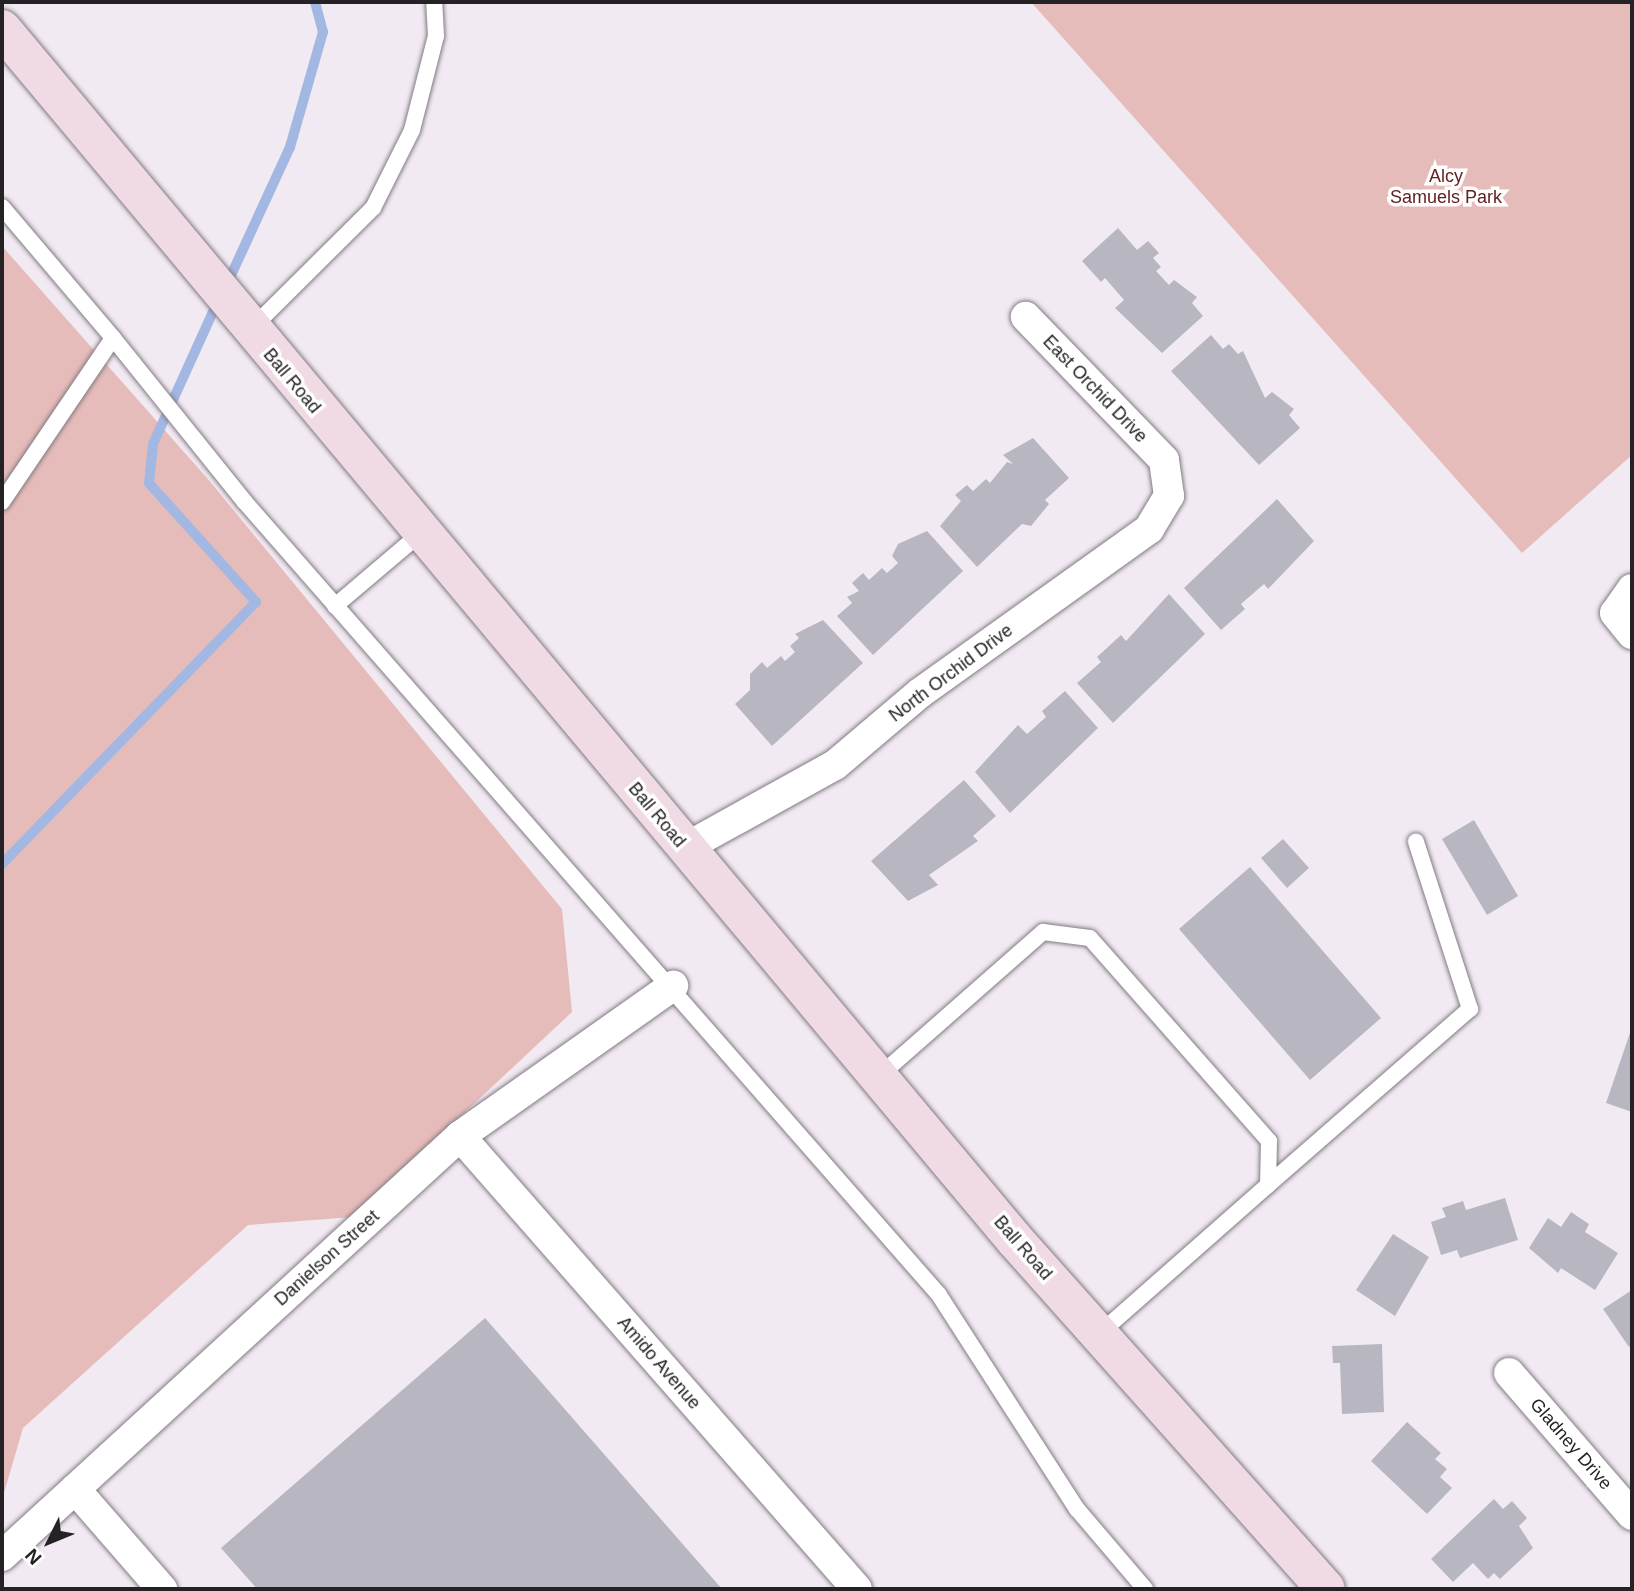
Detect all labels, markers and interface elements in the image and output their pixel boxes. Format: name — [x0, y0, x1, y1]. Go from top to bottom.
park label: Alcy Samuels Park — [1390, 166, 1502, 208]
street label: East Orchid Drive — [1038, 331, 1152, 447]
street label: Ball Road — [259, 344, 325, 418]
street label: North Orchid Drive — [885, 620, 1017, 726]
street label: Ball Road — [624, 778, 690, 852]
street label: Danielson Street — [270, 1205, 384, 1311]
street label: Ball Road — [989, 1211, 1057, 1285]
street label: Amido Avenue — [613, 1312, 705, 1414]
street label: Gladney Drive — [1525, 1394, 1617, 1494]
north arrow — [14, 1507, 84, 1577]
text: N — [21, 1544, 46, 1569]

